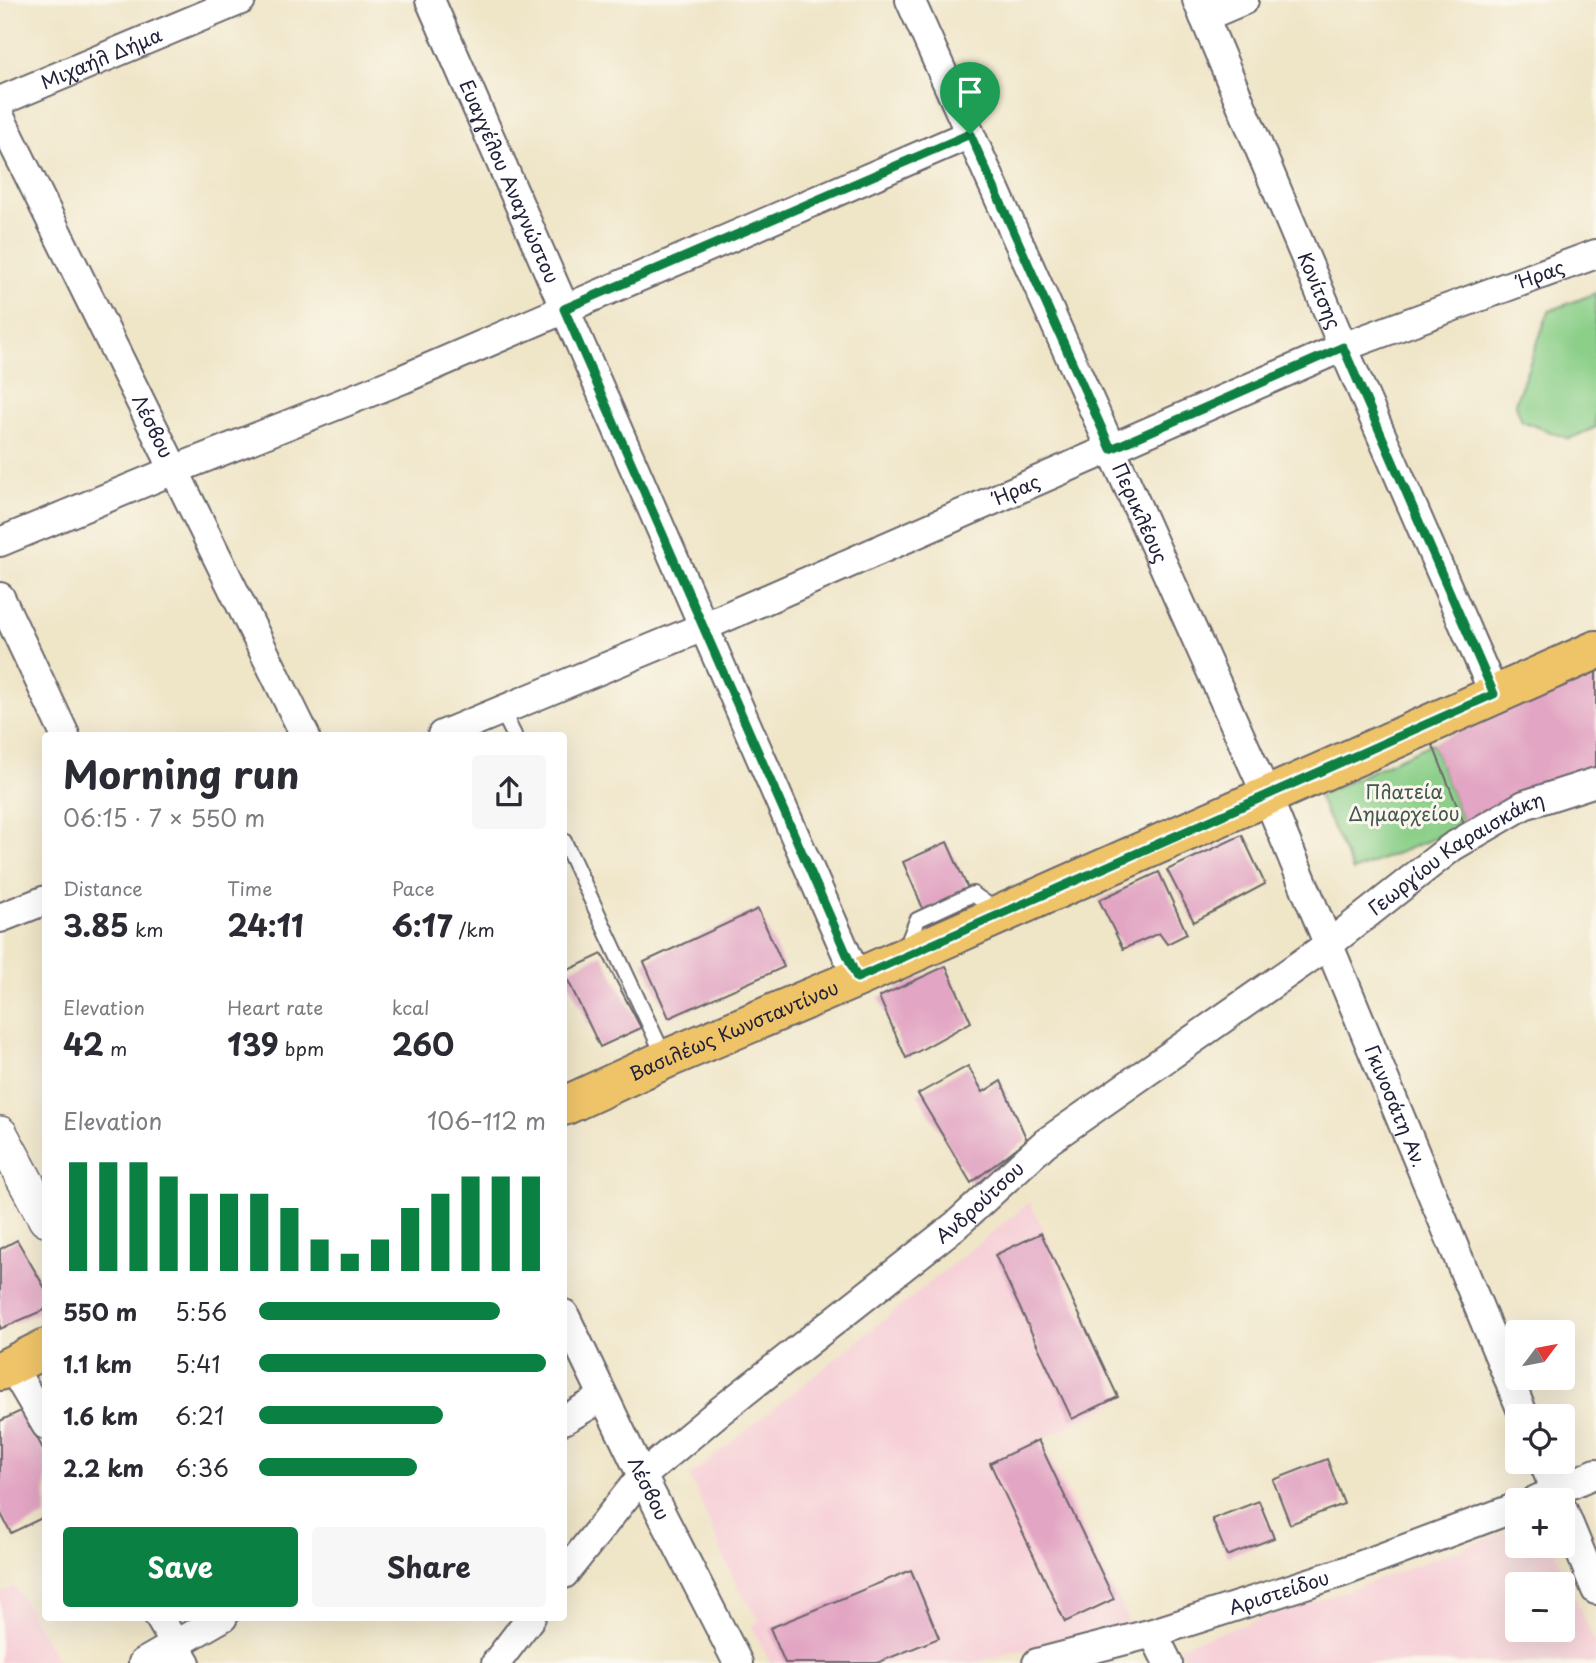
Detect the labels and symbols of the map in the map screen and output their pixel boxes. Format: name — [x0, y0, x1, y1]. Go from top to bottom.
street label: Μιχαήλ Δήμα — [36, 20, 166, 95]
pin — [940, 62, 1000, 134]
street label: Ευαγγέλου Αναγνώστου — [453, 75, 567, 287]
street label: Κονίτσης — [1291, 247, 1349, 333]
street label: Ήρας — [1511, 252, 1568, 296]
street label: Λέσβου — [126, 389, 181, 463]
street label: Περικλέους — [1106, 458, 1176, 567]
street label: Ήρας — [986, 466, 1044, 512]
park label: Πλατεία Δημαρχείου — [1348, 777, 1460, 827]
street label: Γεωργίου Καραισκάκη — [1362, 784, 1548, 921]
street label: Βασιλέως Κωνσταντίνου — [624, 972, 843, 1087]
street label: Γκινοσάτη Αν. — [1359, 1040, 1434, 1171]
street label: Ανδρούτσου — [929, 1154, 1030, 1249]
north arrow — [1505, 1320, 1575, 1390]
street label: Λέσβου — [622, 1452, 677, 1525]
street label: Αριστείδου — [1225, 1562, 1332, 1621]

